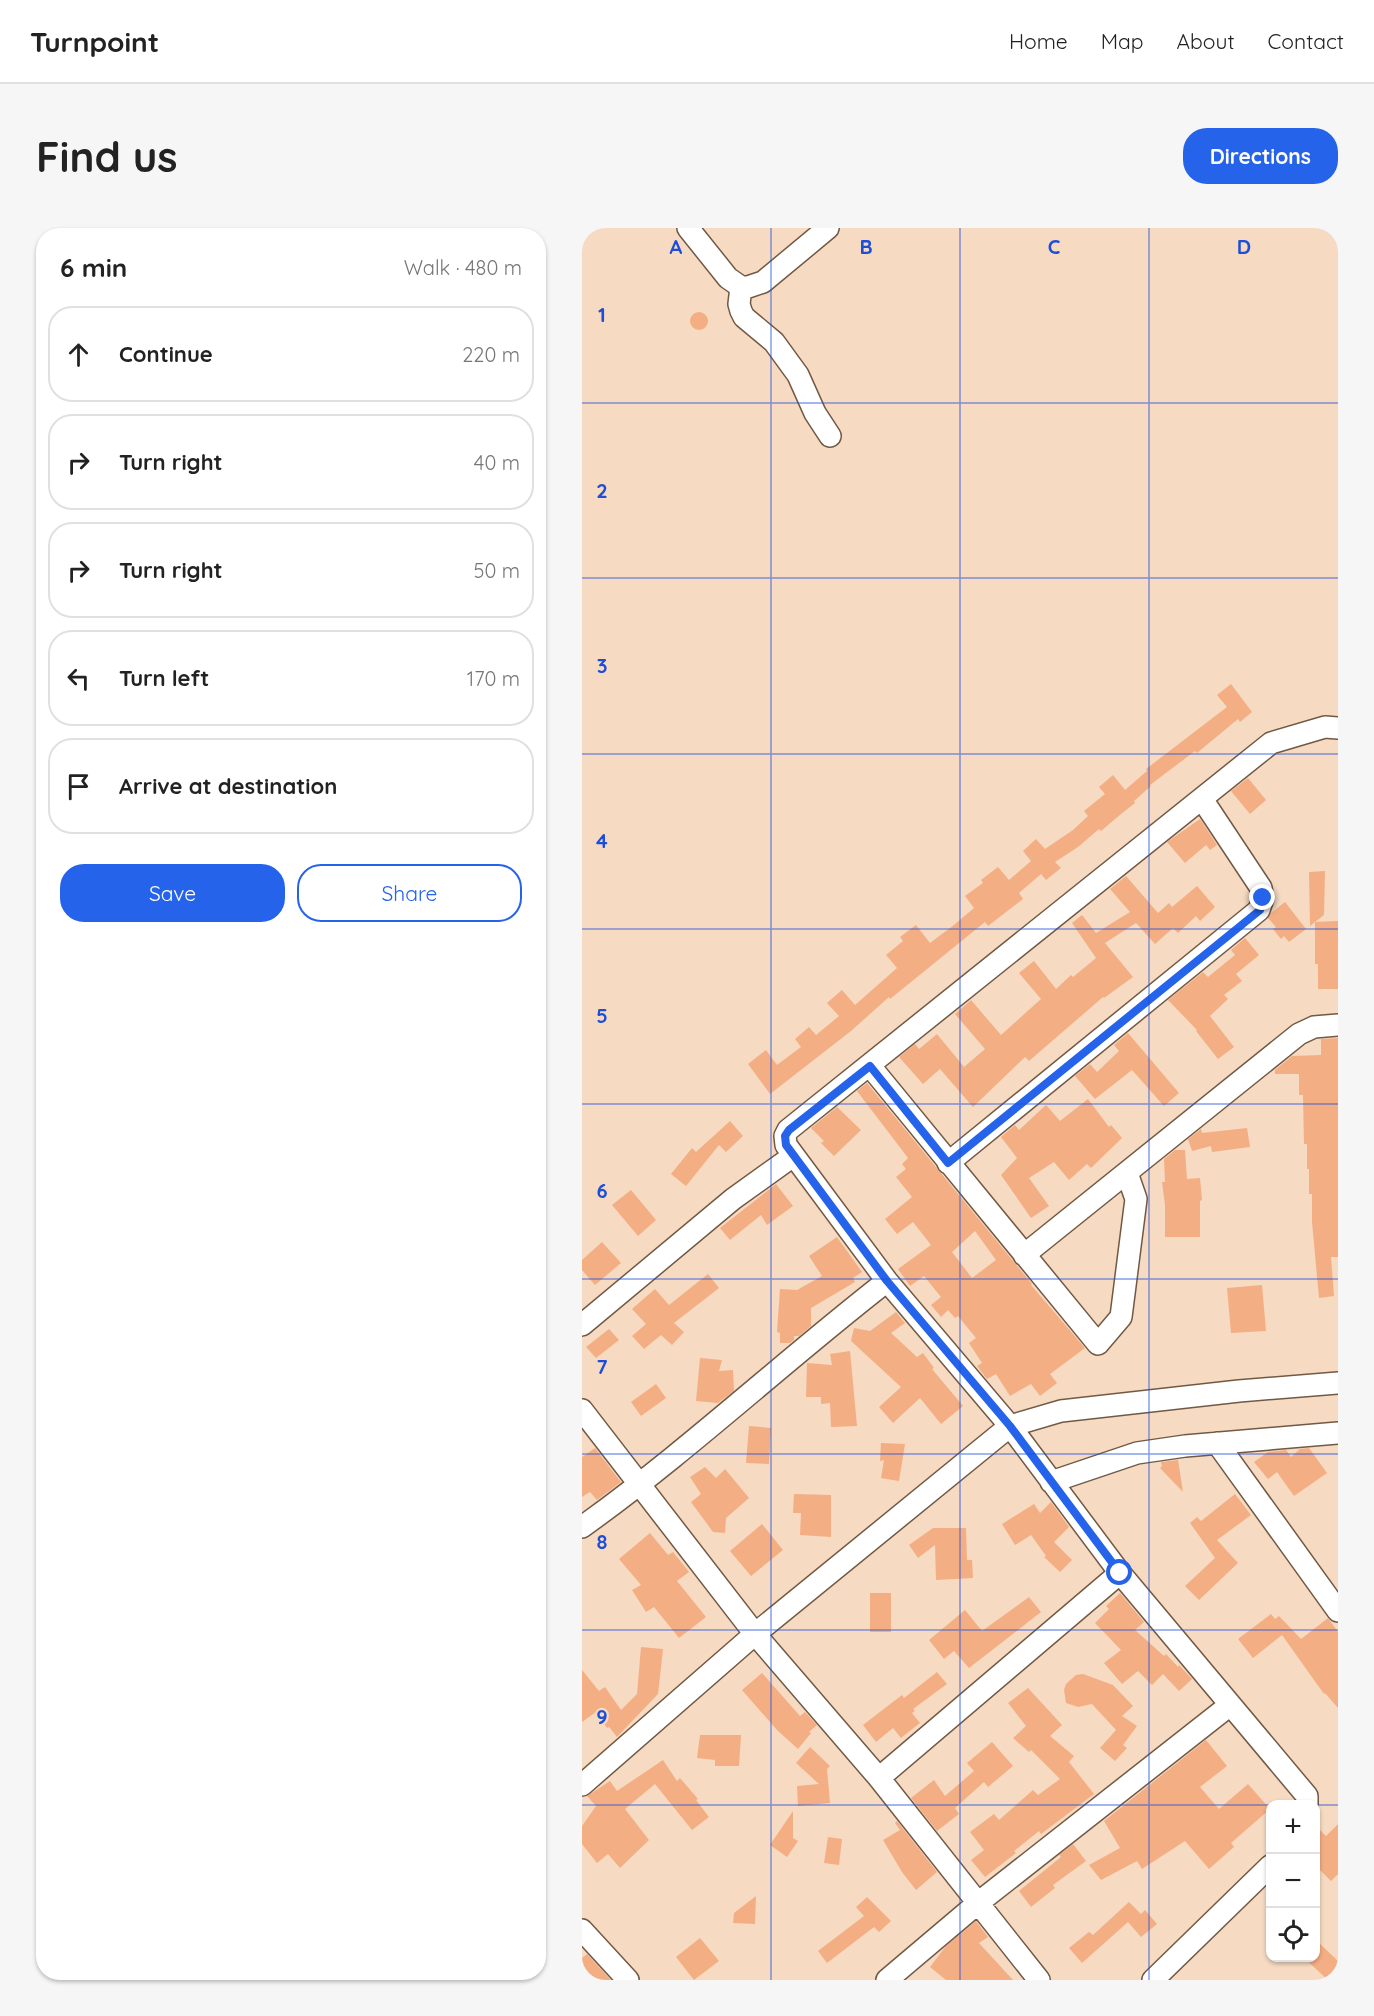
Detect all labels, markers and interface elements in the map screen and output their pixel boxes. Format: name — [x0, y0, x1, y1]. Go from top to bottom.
text: Turnpoint — [30, 24, 159, 59]
text: Home — [1009, 28, 1068, 54]
text: Map — [1101, 28, 1144, 54]
text: About — [1177, 28, 1235, 54]
text: Contact — [1268, 28, 1344, 54]
button: Directions — [1183, 128, 1338, 184]
text: Find us — [36, 130, 178, 183]
text: A — [670, 234, 683, 259]
text: B — [859, 234, 873, 259]
text: C — [1048, 234, 1061, 259]
text: D — [1237, 234, 1251, 259]
text: 6 min — [60, 251, 127, 284]
text: Walk · 480 m — [404, 255, 522, 280]
text: 1 — [598, 302, 606, 327]
icon: ahead — [62, 338, 95, 371]
text: Continue — [119, 340, 213, 368]
text: 220 m — [462, 342, 520, 367]
icon: right — [62, 446, 95, 479]
text: Turn right — [119, 448, 223, 476]
text: 40 m — [474, 450, 520, 475]
text: 2 — [596, 478, 608, 503]
icon: right — [62, 554, 95, 587]
text: Turn right — [119, 556, 223, 584]
text: 50 m — [474, 558, 520, 583]
text: 3 — [597, 653, 607, 678]
icon: left — [62, 662, 95, 695]
text: Turn left — [119, 664, 209, 692]
text: 170 m — [467, 666, 520, 691]
icon: arrive — [62, 770, 95, 803]
text: Arrive at destination — [119, 772, 337, 800]
text: 4 — [596, 828, 608, 853]
button: Save — [60, 864, 285, 922]
button: Share — [297, 864, 522, 922]
route end — [1249, 884, 1275, 910]
text: 5 — [596, 1003, 608, 1028]
text: 6 — [596, 1178, 608, 1203]
text: 7 — [597, 1354, 608, 1379]
text: 8 — [597, 1529, 608, 1554]
route start — [1106, 1559, 1132, 1585]
text: 9 — [596, 1704, 608, 1729]
map controls — [1266, 1800, 1320, 1962]
button: + — [1266, 1800, 1320, 1854]
button: − — [1266, 1854, 1320, 1908]
button: locate — [1266, 1908, 1320, 1962]

